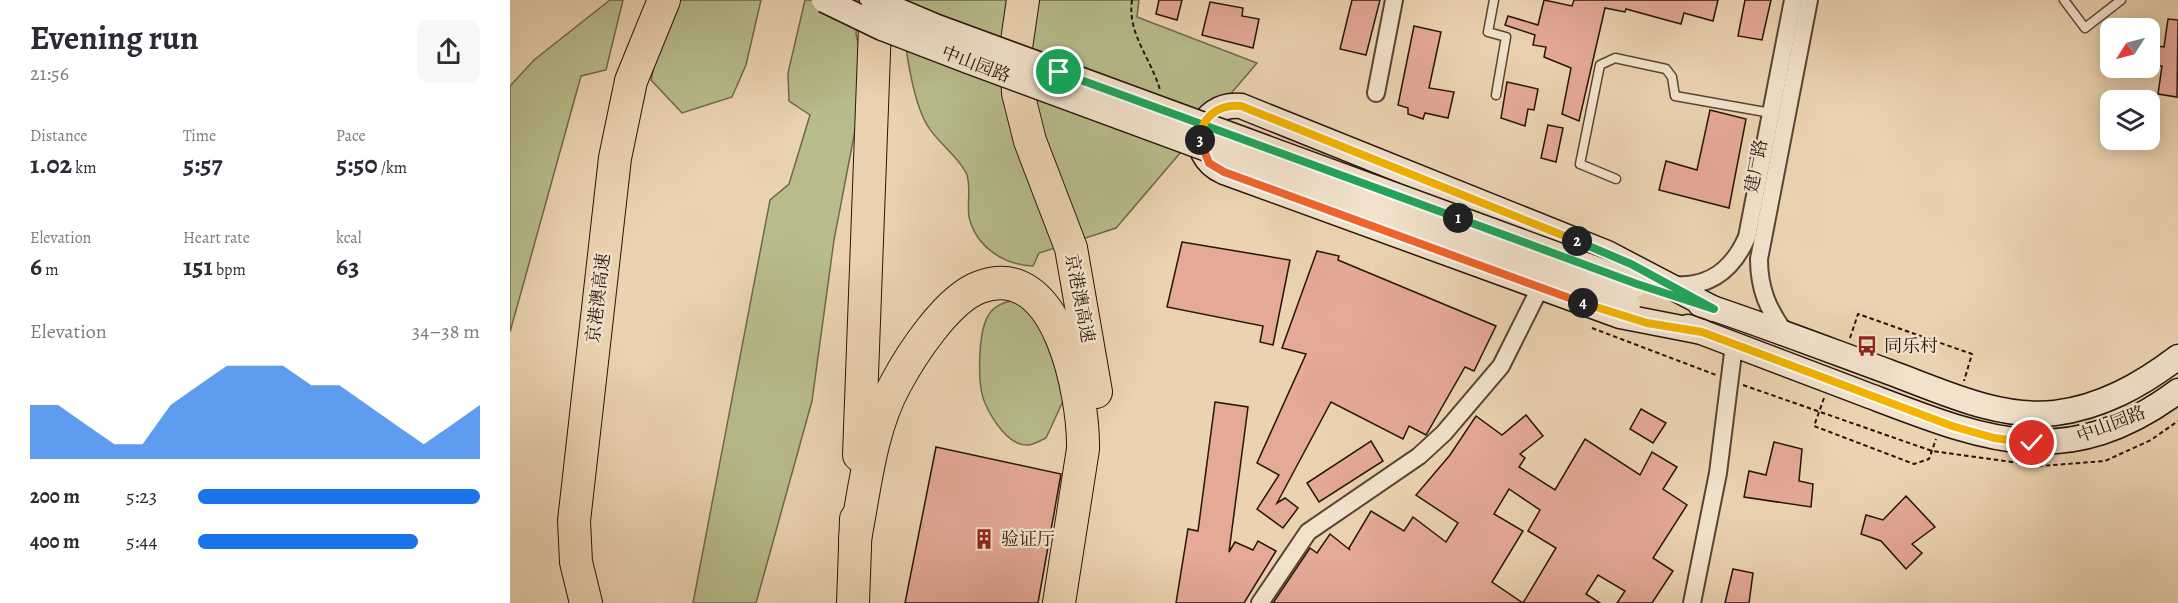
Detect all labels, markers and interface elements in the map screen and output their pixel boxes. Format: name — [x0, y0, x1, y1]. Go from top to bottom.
text: Evening run — [30, 15, 199, 60]
north arrow — [2100, 18, 2160, 78]
map controls — [2100, 18, 2160, 150]
button: share — [417, 20, 480, 83]
street label: 中山园路 — [938, 40, 1014, 88]
pin — [1033, 46, 1084, 97]
icon: arrive — [1042, 55, 1075, 88]
text: 21:56 — [30, 60, 69, 87]
button: layers — [2100, 90, 2160, 150]
text: Distance — [30, 125, 87, 147]
text: Time — [183, 125, 216, 147]
text: Pace — [336, 125, 366, 147]
pin: 3 — [1185, 125, 1215, 155]
text: 3 — [1197, 129, 1203, 151]
street label: 建厂路 — [1739, 137, 1773, 195]
text: 1.02 — [30, 147, 72, 182]
text: 5:57 — [183, 147, 223, 182]
text: 5:50 — [336, 147, 377, 182]
text: km — [72, 157, 97, 179]
text: /km — [377, 157, 407, 179]
pin: 1 — [1443, 203, 1473, 233]
text: 1 — [1455, 207, 1461, 229]
pin: 2 — [1562, 226, 1592, 256]
text: Elevation — [30, 227, 91, 249]
text: Heart rate — [183, 227, 250, 249]
text: kcal — [336, 227, 362, 249]
text: 2 — [1573, 230, 1581, 252]
text: 6 — [30, 249, 42, 284]
text: 151 — [183, 249, 213, 284]
text: 63 — [336, 249, 359, 284]
street label: 京港澳高速 — [581, 252, 615, 344]
street label: 京港澳高速 — [1060, 252, 1100, 344]
text: m — [42, 259, 59, 281]
text: bpm — [213, 259, 246, 281]
pin: 4 — [1568, 288, 1598, 318]
text: 4 — [1579, 292, 1587, 314]
text: Elevation — [30, 318, 107, 345]
text: 34–38 m — [412, 318, 480, 345]
bus stop icon: 同乐村 — [1855, 334, 1879, 358]
place label: 同乐村 — [1884, 334, 1938, 358]
street label: 中山园路 — [2073, 400, 2149, 448]
pin — [2006, 417, 2057, 468]
icon: check — [2015, 426, 2048, 459]
text: 200 m — [30, 483, 80, 510]
text: 5:23 — [126, 483, 157, 510]
building icon: 验证厅 — [972, 527, 996, 551]
place label: 验证厅 — [1001, 527, 1055, 551]
text: 400 m — [30, 528, 80, 555]
text: 5:44 — [126, 528, 157, 555]

